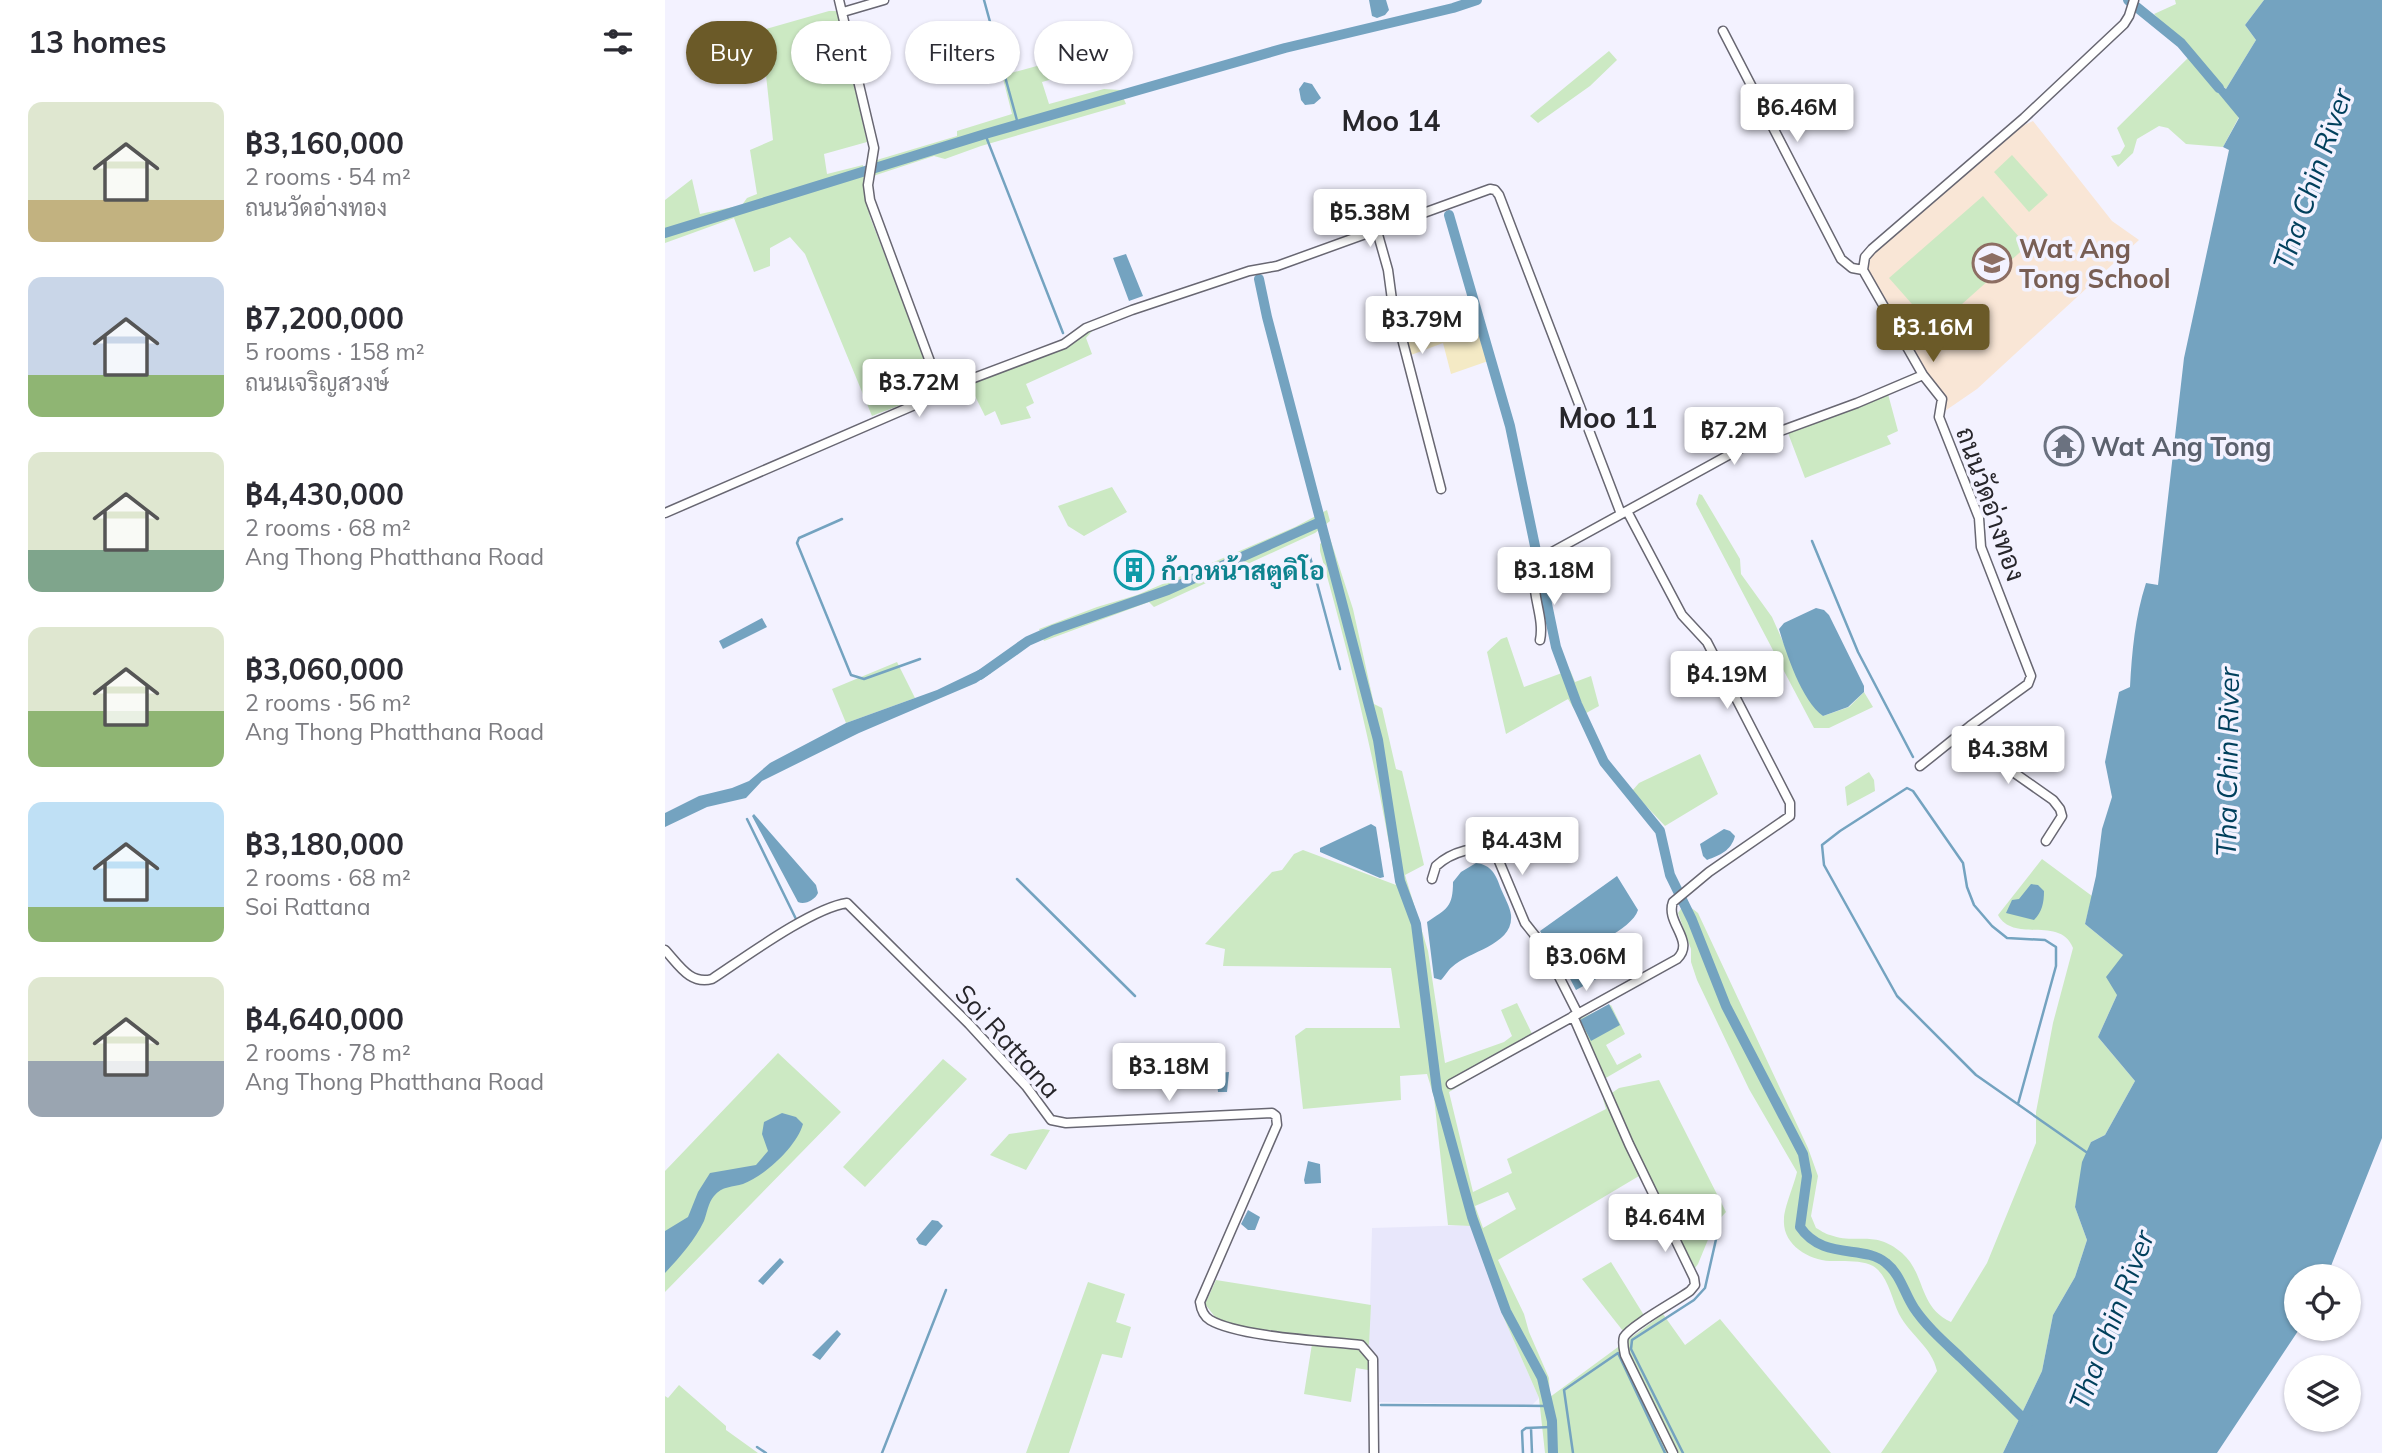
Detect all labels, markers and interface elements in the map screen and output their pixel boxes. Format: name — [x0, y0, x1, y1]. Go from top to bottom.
chip: Buy — [686, 21, 777, 84]
chip: Rent — [791, 21, 891, 84]
chip: Filters — [905, 21, 1020, 84]
chip: New — [1034, 21, 1133, 84]
text: 13 homes — [28, 23, 167, 61]
icon: filters — [599, 23, 637, 61]
water label: Tha Chin River — [2265, 82, 2360, 274]
pin: ฿6.46M — [1740, 85, 1854, 144]
text: ฿6.46M — [1757, 92, 1837, 121]
district label: Moo 14 — [1342, 103, 1441, 138]
text: ฿3,160,000 — [245, 124, 404, 162]
icon: home — [84, 130, 168, 214]
text: 2 rooms · 54 m² — [245, 162, 411, 191]
pin: ฿5.38M — [1313, 190, 1427, 249]
text: ถนนวัดอ่างทอง — [245, 193, 387, 222]
text: ฿5.38M — [1330, 197, 1410, 226]
place label: Wat Ang Tong School — [2019, 232, 2171, 295]
school or university icon: Wat Ang Tong School — [1971, 242, 2013, 284]
pin: ฿3.79M — [1365, 296, 1479, 356]
text: ฿7,200,000 — [245, 299, 404, 337]
text: ฿3.79M — [1382, 304, 1462, 333]
pin: ฿3.16M — [1876, 304, 1990, 364]
icon: home — [84, 305, 168, 389]
text: ฿3.16M — [1893, 312, 1973, 341]
text: 5 rooms · 158 m² — [245, 337, 425, 366]
pin: ฿3.72M — [862, 360, 976, 419]
text: ฿3.72M — [879, 367, 959, 396]
text: ถนนเจริญสวงษ์ — [245, 368, 389, 397]
district label: Moo 11 — [1559, 400, 1657, 435]
pin: ฿7.2M — [1685, 407, 1783, 467]
text: ฿7.2M — [1700, 415, 1768, 444]
street label: ถนนวัดอ่างทอง — [1949, 423, 2033, 585]
temple icon: Wat Ang Tong — [2043, 425, 2085, 467]
place label: Wat Ang Tong — [2091, 430, 2271, 463]
text: ฿4,430,000 — [245, 475, 404, 513]
icon: home — [84, 480, 168, 564]
text: 2 rooms · 68 m² — [245, 513, 411, 542]
text: Ang Thong Phatthana Road — [245, 542, 544, 571]
pin: ฿3.18M — [1497, 548, 1611, 607]
building icon: ก้าวหน้าสตูดิโอ — [1113, 549, 1155, 591]
place label: ก้าวหน้าสตูดิโอ — [1161, 554, 1325, 589]
text: ฿3.18M — [1514, 555, 1594, 584]
text: ฿3,060,000 — [245, 650, 404, 688]
pin: ฿4.19M — [1670, 652, 1784, 711]
icon: home — [84, 655, 168, 739]
text: ฿4.19M — [1687, 659, 1767, 688]
water label: Tha Chin River — [2208, 665, 2246, 857]
text: 2 rooms · 56 m² — [245, 688, 411, 717]
text: Ang Thong Phatthana Road — [245, 717, 544, 746]
pin: ฿4.38M — [1951, 726, 2065, 786]
text: ฿4.38M — [1968, 734, 2048, 763]
pin: ฿4.43M — [1465, 818, 1579, 877]
text: ฿3,180,000 — [245, 825, 404, 863]
text: ฿4.43M — [1482, 825, 1562, 854]
icon: home — [84, 830, 168, 914]
text: 2 rooms · 68 m² — [245, 863, 411, 892]
text: Soi Rattana — [245, 892, 371, 921]
pin: ฿3.06M — [1529, 934, 1643, 993]
text: ฿3.06M — [1546, 941, 1626, 970]
street label: Soi Rattana — [948, 977, 1068, 1105]
text: ฿4,640,000 — [245, 1000, 404, 1038]
icon: home — [84, 1005, 168, 1089]
text: 2 rooms · 78 m² — [245, 1038, 411, 1067]
pin: ฿3.18M — [1112, 1044, 1226, 1103]
text: ฿3.18M — [1129, 1051, 1209, 1080]
text: Ang Thong Phatthana Road — [245, 1067, 544, 1096]
pin: ฿4.64M — [1608, 1194, 1722, 1254]
text: ฿4.64M — [1625, 1202, 1705, 1231]
water label: Tha Chin River — [2061, 1224, 2162, 1415]
map controls — [2284, 1264, 2361, 1432]
button: locate — [2284, 1264, 2361, 1341]
button: layers — [2284, 1355, 2361, 1432]

